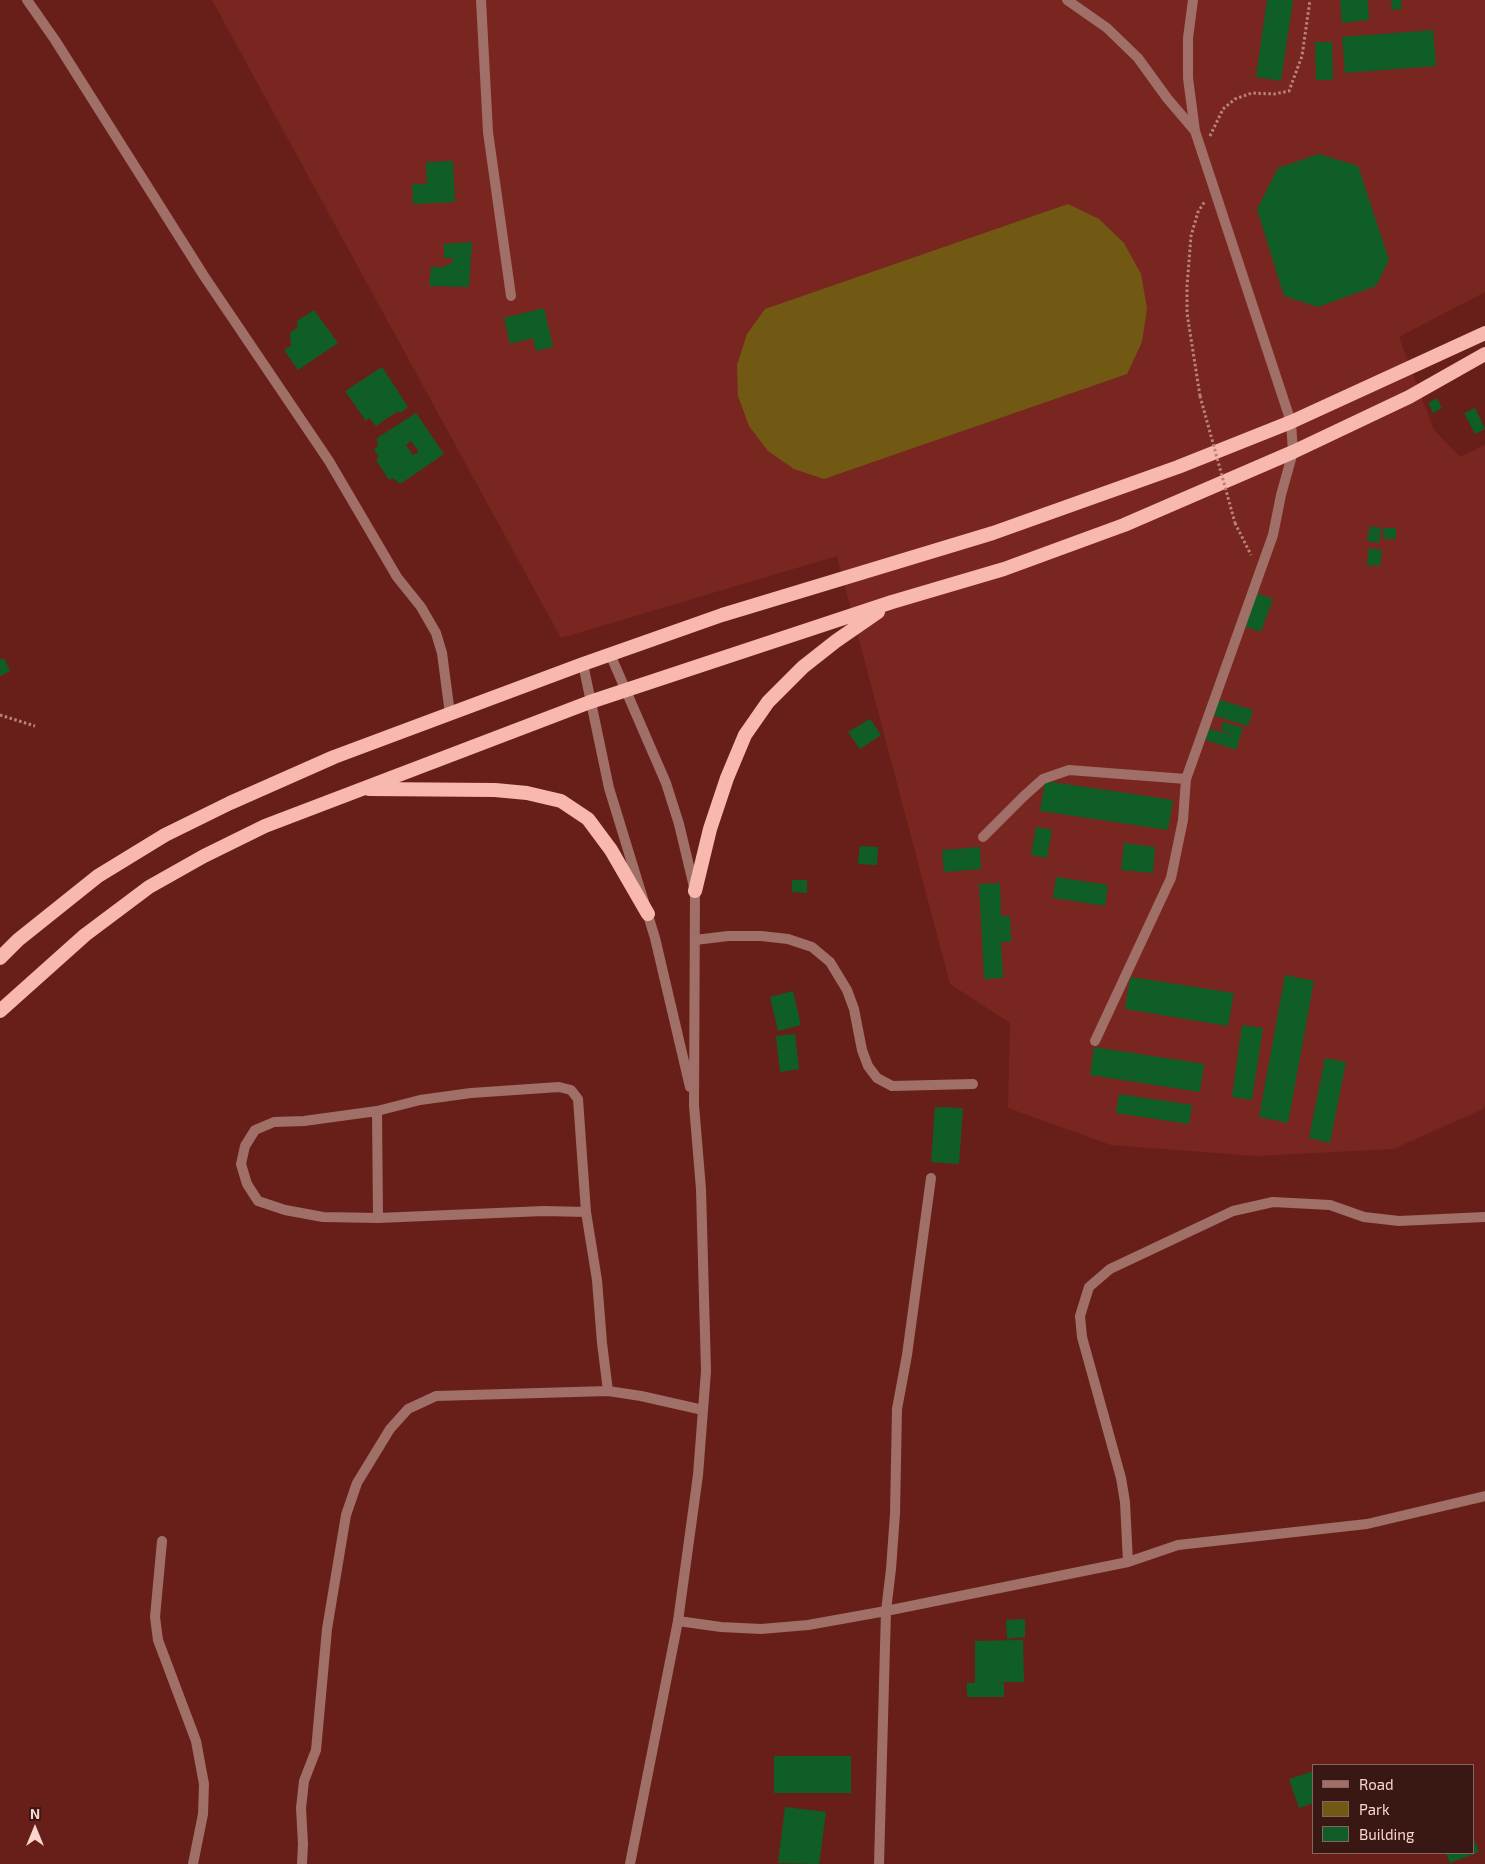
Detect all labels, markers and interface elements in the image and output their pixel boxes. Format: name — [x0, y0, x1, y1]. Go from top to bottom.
legend — [1312, 1764, 1475, 1854]
text: Road — [1359, 1775, 1394, 1793]
text: Park — [1359, 1800, 1390, 1818]
north arrow — [10, 1804, 60, 1854]
text: N — [30, 1805, 40, 1822]
text: Building — [1359, 1825, 1414, 1843]

